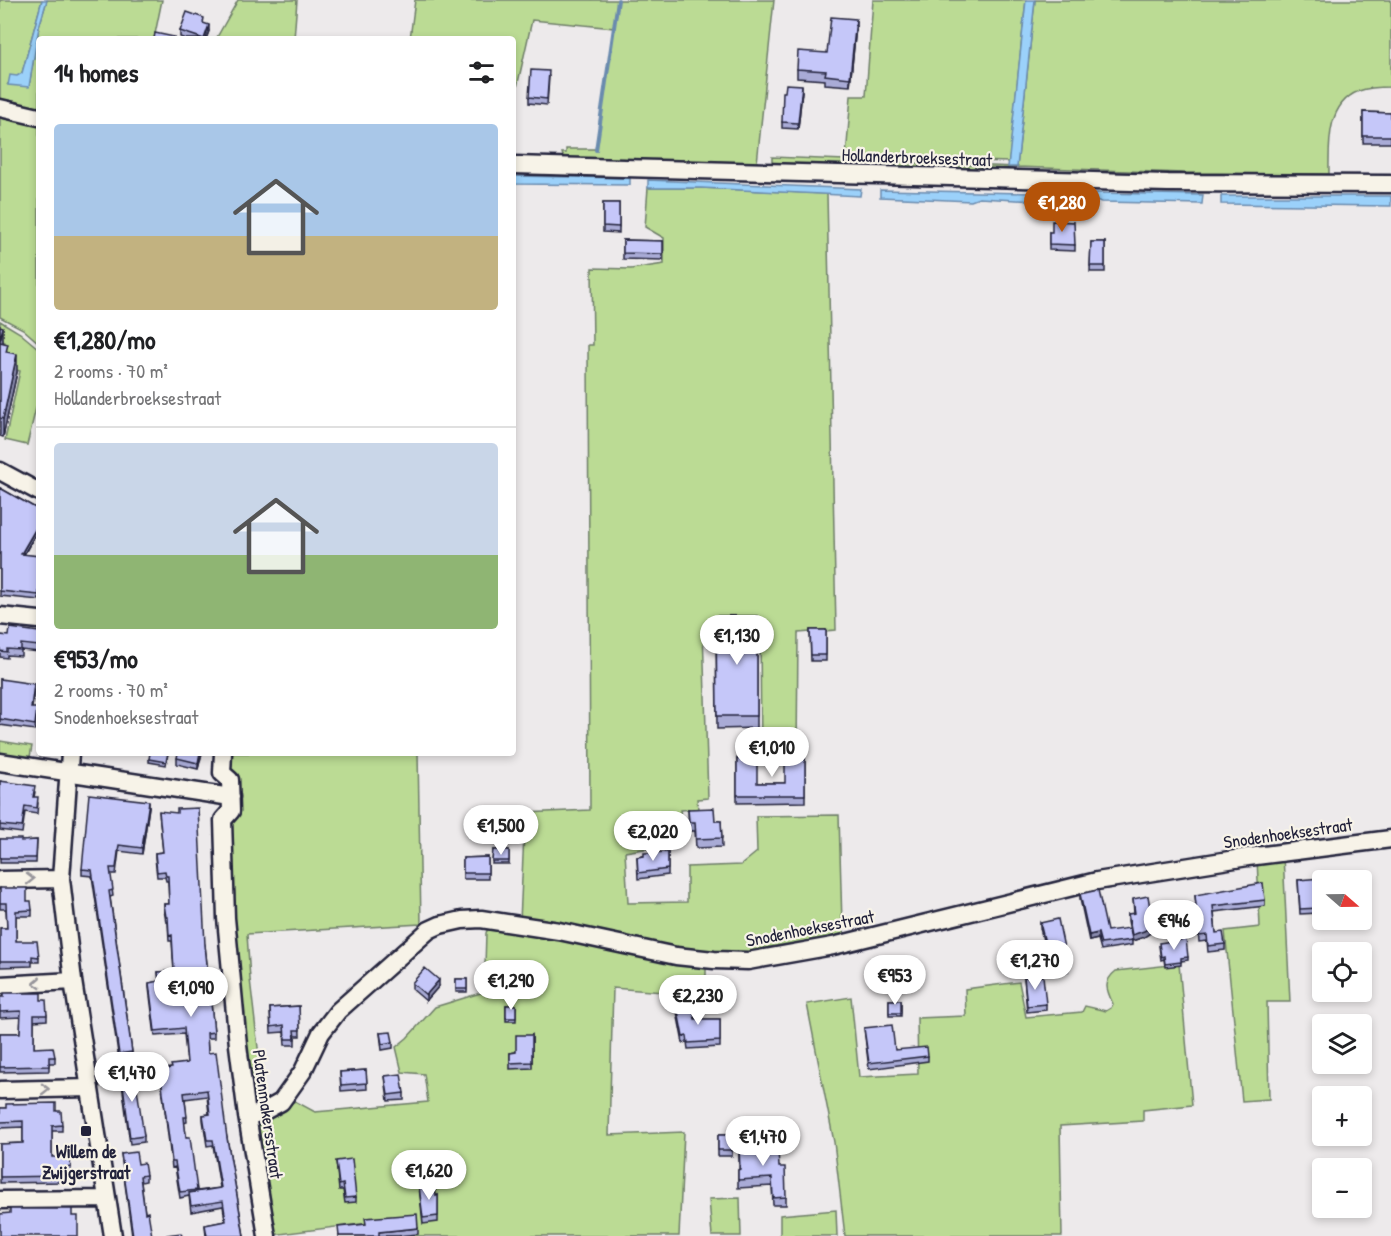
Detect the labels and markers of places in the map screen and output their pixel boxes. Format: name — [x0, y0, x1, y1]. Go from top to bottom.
pin: €1,280 — [1013, 182, 1111, 233]
pin: €1,130 — [688, 615, 786, 666]
pin: €1,010 — [723, 727, 821, 778]
pin: €1,500 — [452, 805, 550, 856]
pin: €2,020 — [604, 811, 702, 862]
pin: €946 — [1138, 900, 1210, 951]
pin: €1,270 — [986, 940, 1084, 991]
pin: €953 — [859, 955, 931, 1006]
pin: €1,290 — [462, 960, 560, 1011]
pin: €1,090 — [142, 967, 240, 1018]
pin: €2,230 — [649, 975, 747, 1026]
pin: €1,470 — [83, 1052, 181, 1103]
pin: €1,470 — [714, 1116, 812, 1167]
marker: Willem de Zwijgerstraat — [79, 1124, 93, 1138]
place label: Willem de Zwijgerstraat — [42, 1139, 131, 1186]
pin: €1,620 — [380, 1150, 478, 1201]

